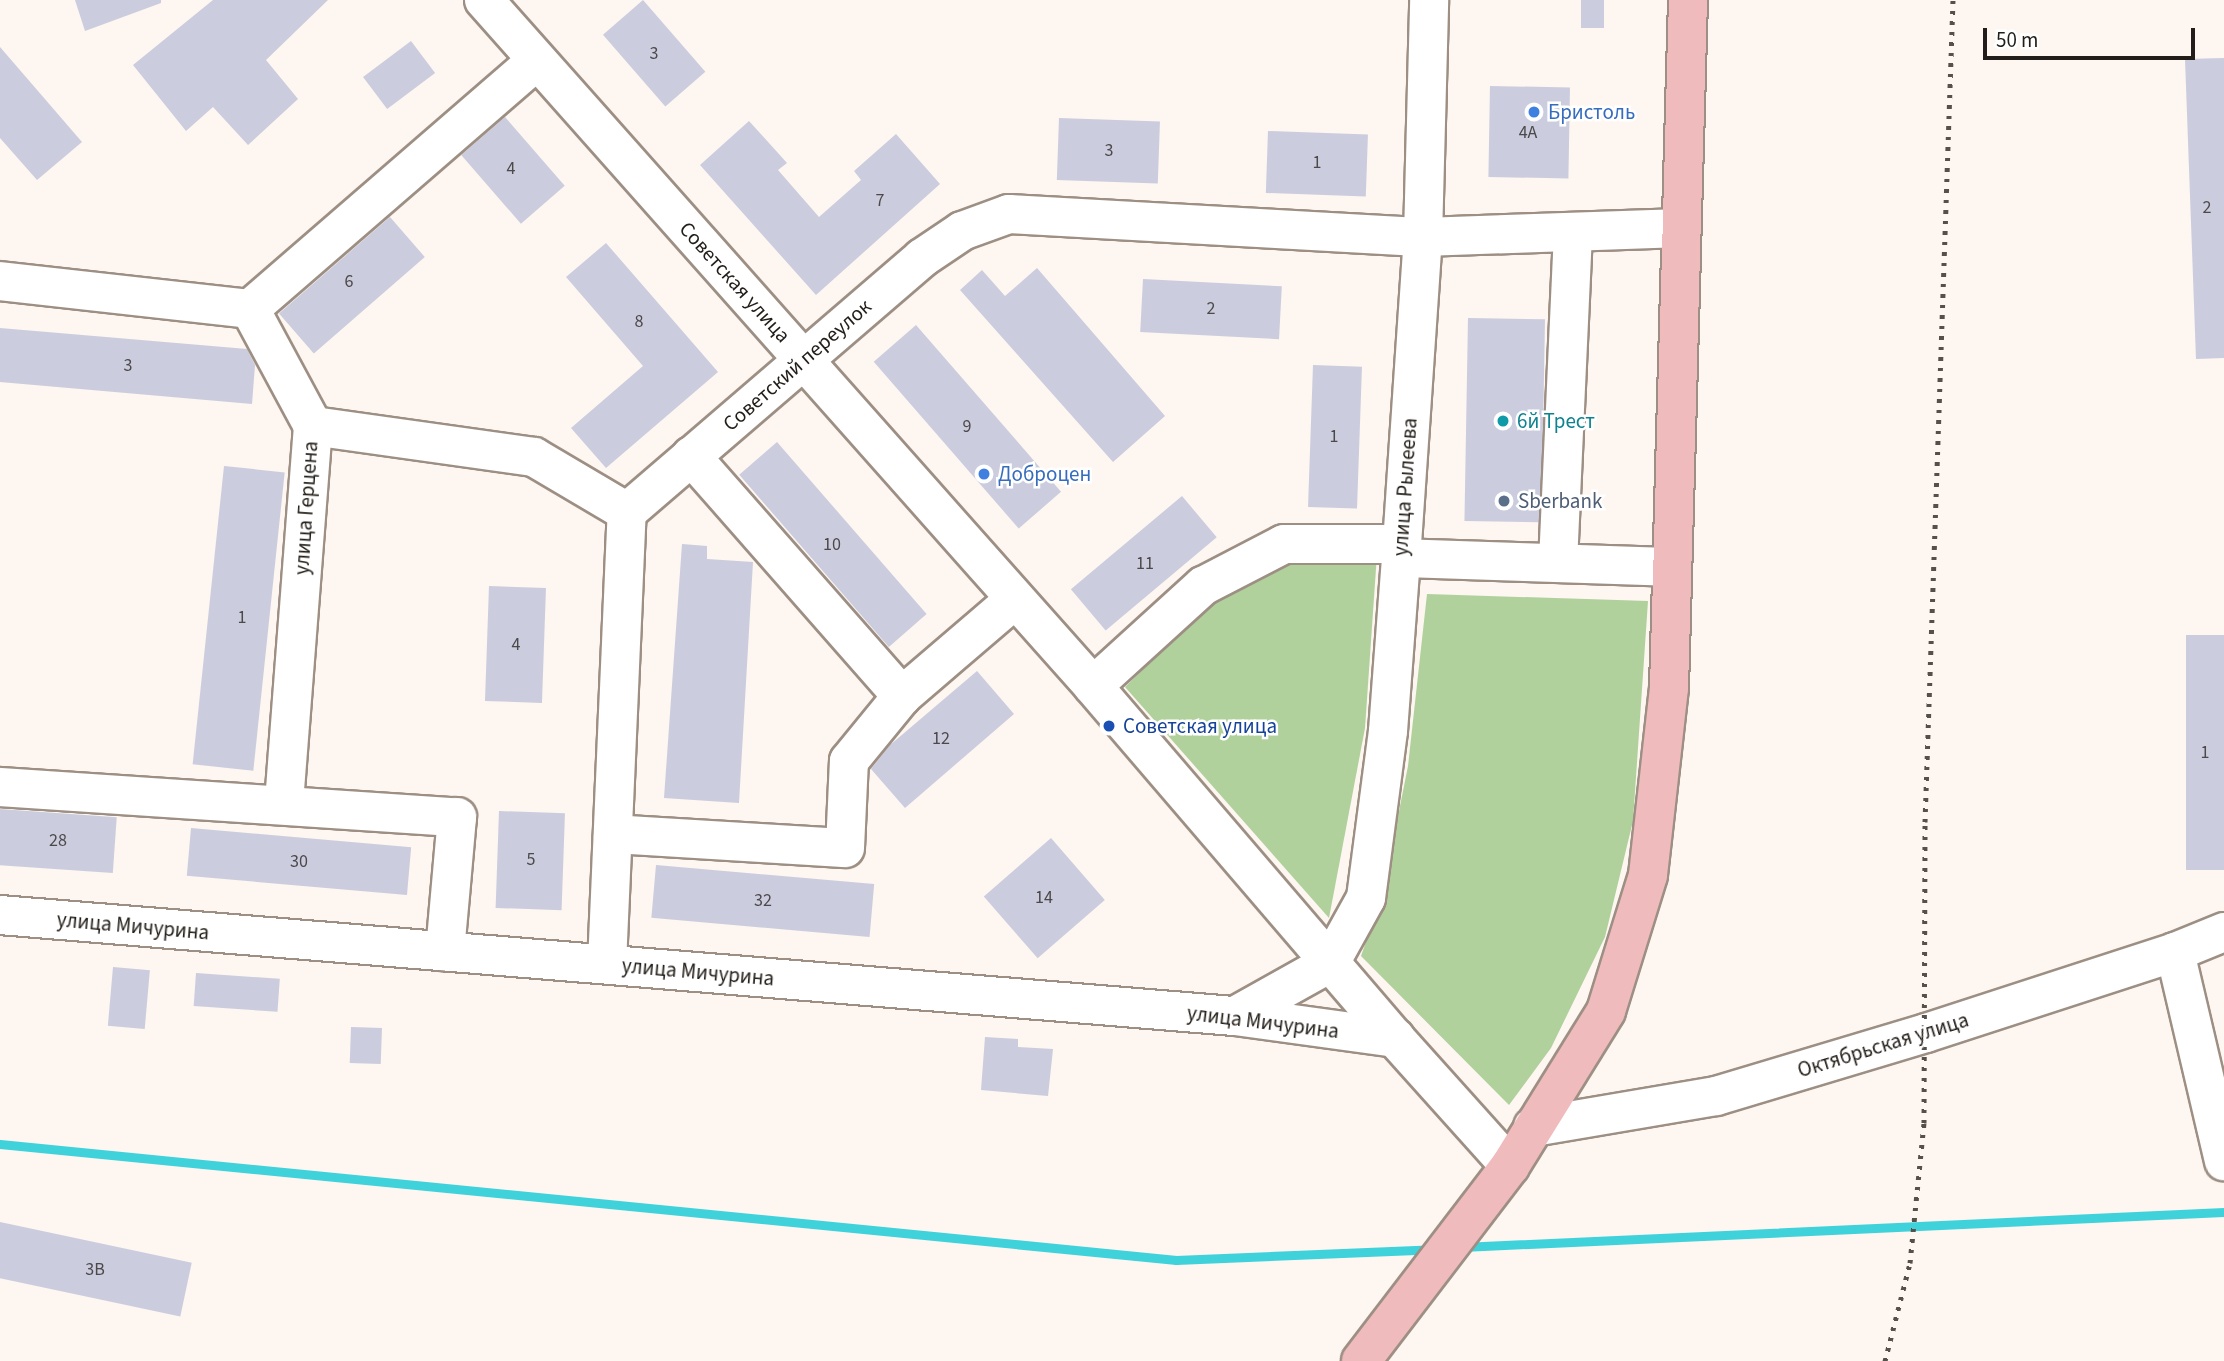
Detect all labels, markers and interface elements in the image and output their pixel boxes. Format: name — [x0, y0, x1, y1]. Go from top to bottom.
scale bar — [1986, 14, 2198, 58]
text: 50 m — [1996, 25, 2038, 55]
house number: 3 — [650, 43, 658, 65]
place label: Бристоль — [1548, 99, 1635, 125]
marker: Бристоль — [1526, 104, 1542, 120]
house number: 4А — [1519, 122, 1537, 144]
house number: 3 — [1105, 140, 1113, 162]
house number: 1 — [1313, 152, 1321, 174]
house number: 4 — [507, 158, 515, 180]
house number: 7 — [876, 190, 884, 212]
house number: 2 — [2203, 197, 2211, 219]
street label: Советская улица — [674, 216, 796, 348]
house number: 6 — [345, 271, 353, 293]
street label: Советский переулок — [718, 294, 876, 436]
house number: 2 — [1207, 298, 1215, 320]
house number: 8 — [635, 311, 643, 333]
house number: 3 — [124, 355, 132, 377]
place label: 6й Трест — [1517, 408, 1595, 434]
marker: 6й Трест — [1495, 413, 1511, 429]
house number: 9 — [963, 416, 971, 438]
street label: улица Рылеева — [1388, 417, 1422, 557]
house number: 1 — [1330, 426, 1338, 448]
street label: улица Герцена — [289, 440, 323, 576]
place label: Доброцен — [998, 461, 1091, 487]
marker: Доброцен — [976, 466, 992, 482]
place label: Sberbank — [1518, 488, 1602, 514]
marker: Sberbank — [1496, 493, 1512, 509]
house number: 10 — [823, 534, 841, 556]
house number: 11 — [1136, 553, 1154, 575]
house number: 1 — [238, 607, 246, 629]
house number: 4 — [512, 634, 520, 656]
place label: Советская улица — [1123, 713, 1277, 739]
marker: Советская улица — [1101, 718, 1117, 734]
house number: 12 — [932, 728, 950, 750]
house number: 1 — [2201, 742, 2209, 764]
house number: 28 — [49, 830, 67, 852]
house number: 5 — [527, 849, 535, 871]
house number: 30 — [290, 851, 308, 873]
house number: 14 — [1035, 887, 1053, 909]
house number: 32 — [754, 890, 772, 912]
street label: улица Мичурина — [56, 907, 210, 945]
street label: улица Мичурина — [621, 953, 775, 991]
street label: улица Мичурина — [1186, 1000, 1340, 1044]
street label: Октябрьская улица — [1794, 1007, 1972, 1083]
house number: 3В — [85, 1259, 105, 1281]

